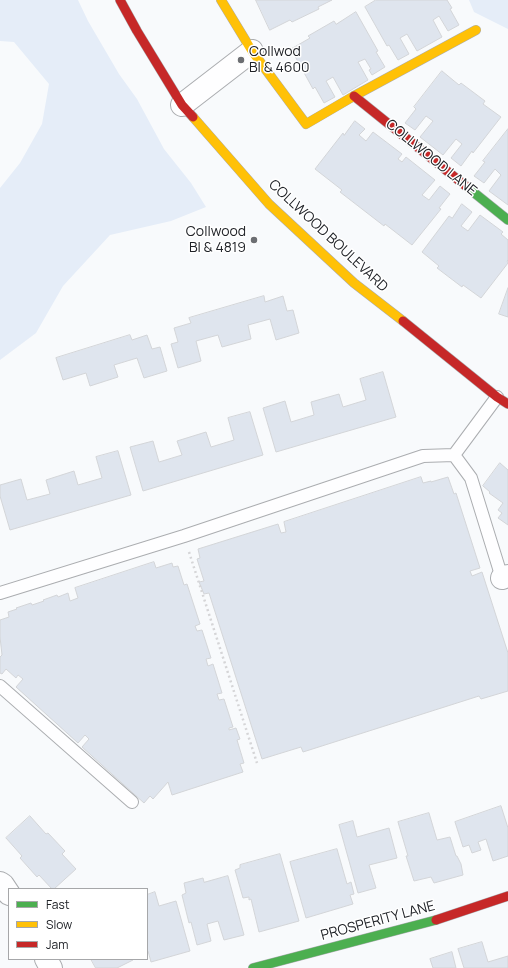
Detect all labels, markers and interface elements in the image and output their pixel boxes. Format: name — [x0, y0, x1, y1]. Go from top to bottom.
place label: Collwod Bl & 4600 — [249, 44, 310, 76]
marker: Collwod Bl & 4600 — [236, 55, 246, 65]
street label: COLLWOOD LANE — [382, 116, 480, 200]
street label: COLLWOOD BOULEVARD — [265, 176, 391, 296]
place label: Collwood Bl & 4819 — [186, 224, 246, 256]
marker: Collwood Bl & 4819 — [249, 235, 259, 245]
legend — [8, 888, 148, 960]
text: Fast — [46, 896, 70, 913]
street label: PROSPERITY LANE — [319, 898, 437, 944]
text: Slow — [46, 916, 72, 933]
text: Jam — [46, 936, 68, 953]

